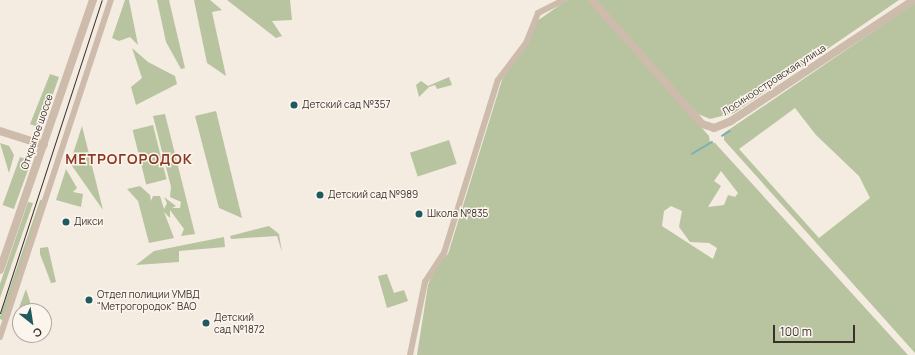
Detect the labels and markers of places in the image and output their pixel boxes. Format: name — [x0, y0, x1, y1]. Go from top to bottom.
place label: Детский сад №357 — [302, 99, 390, 111]
marker: Детский сад №357 — [289, 100, 299, 110]
place label: Детский сад №989 — [328, 189, 418, 201]
marker: Детский сад №989 — [315, 190, 325, 200]
place label: Школа №835 — [427, 208, 488, 220]
marker: Школа №835 — [414, 209, 424, 219]
place label: Дикси — [74, 216, 103, 228]
marker: Дикси — [61, 217, 71, 227]
place label: Отдел полиции УМВД "Метрогородок" ВАО — [97, 288, 200, 312]
marker: Отдел полиции УМВД "Метрогородок" ВАО — [84, 295, 94, 305]
place label: Детский сад №1872 — [214, 311, 265, 334]
marker: Детский сад №1872 — [201, 318, 211, 328]

